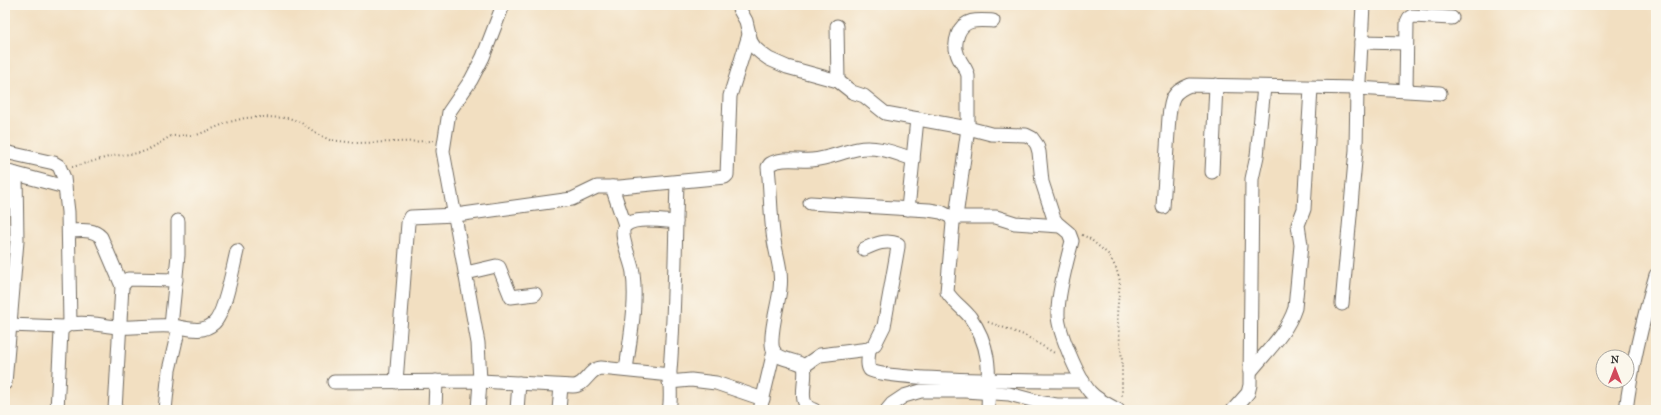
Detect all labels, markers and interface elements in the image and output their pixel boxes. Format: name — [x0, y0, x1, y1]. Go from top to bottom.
north arrow — [1595, 349, 1635, 389]
text: N — [1611, 353, 1620, 366]

